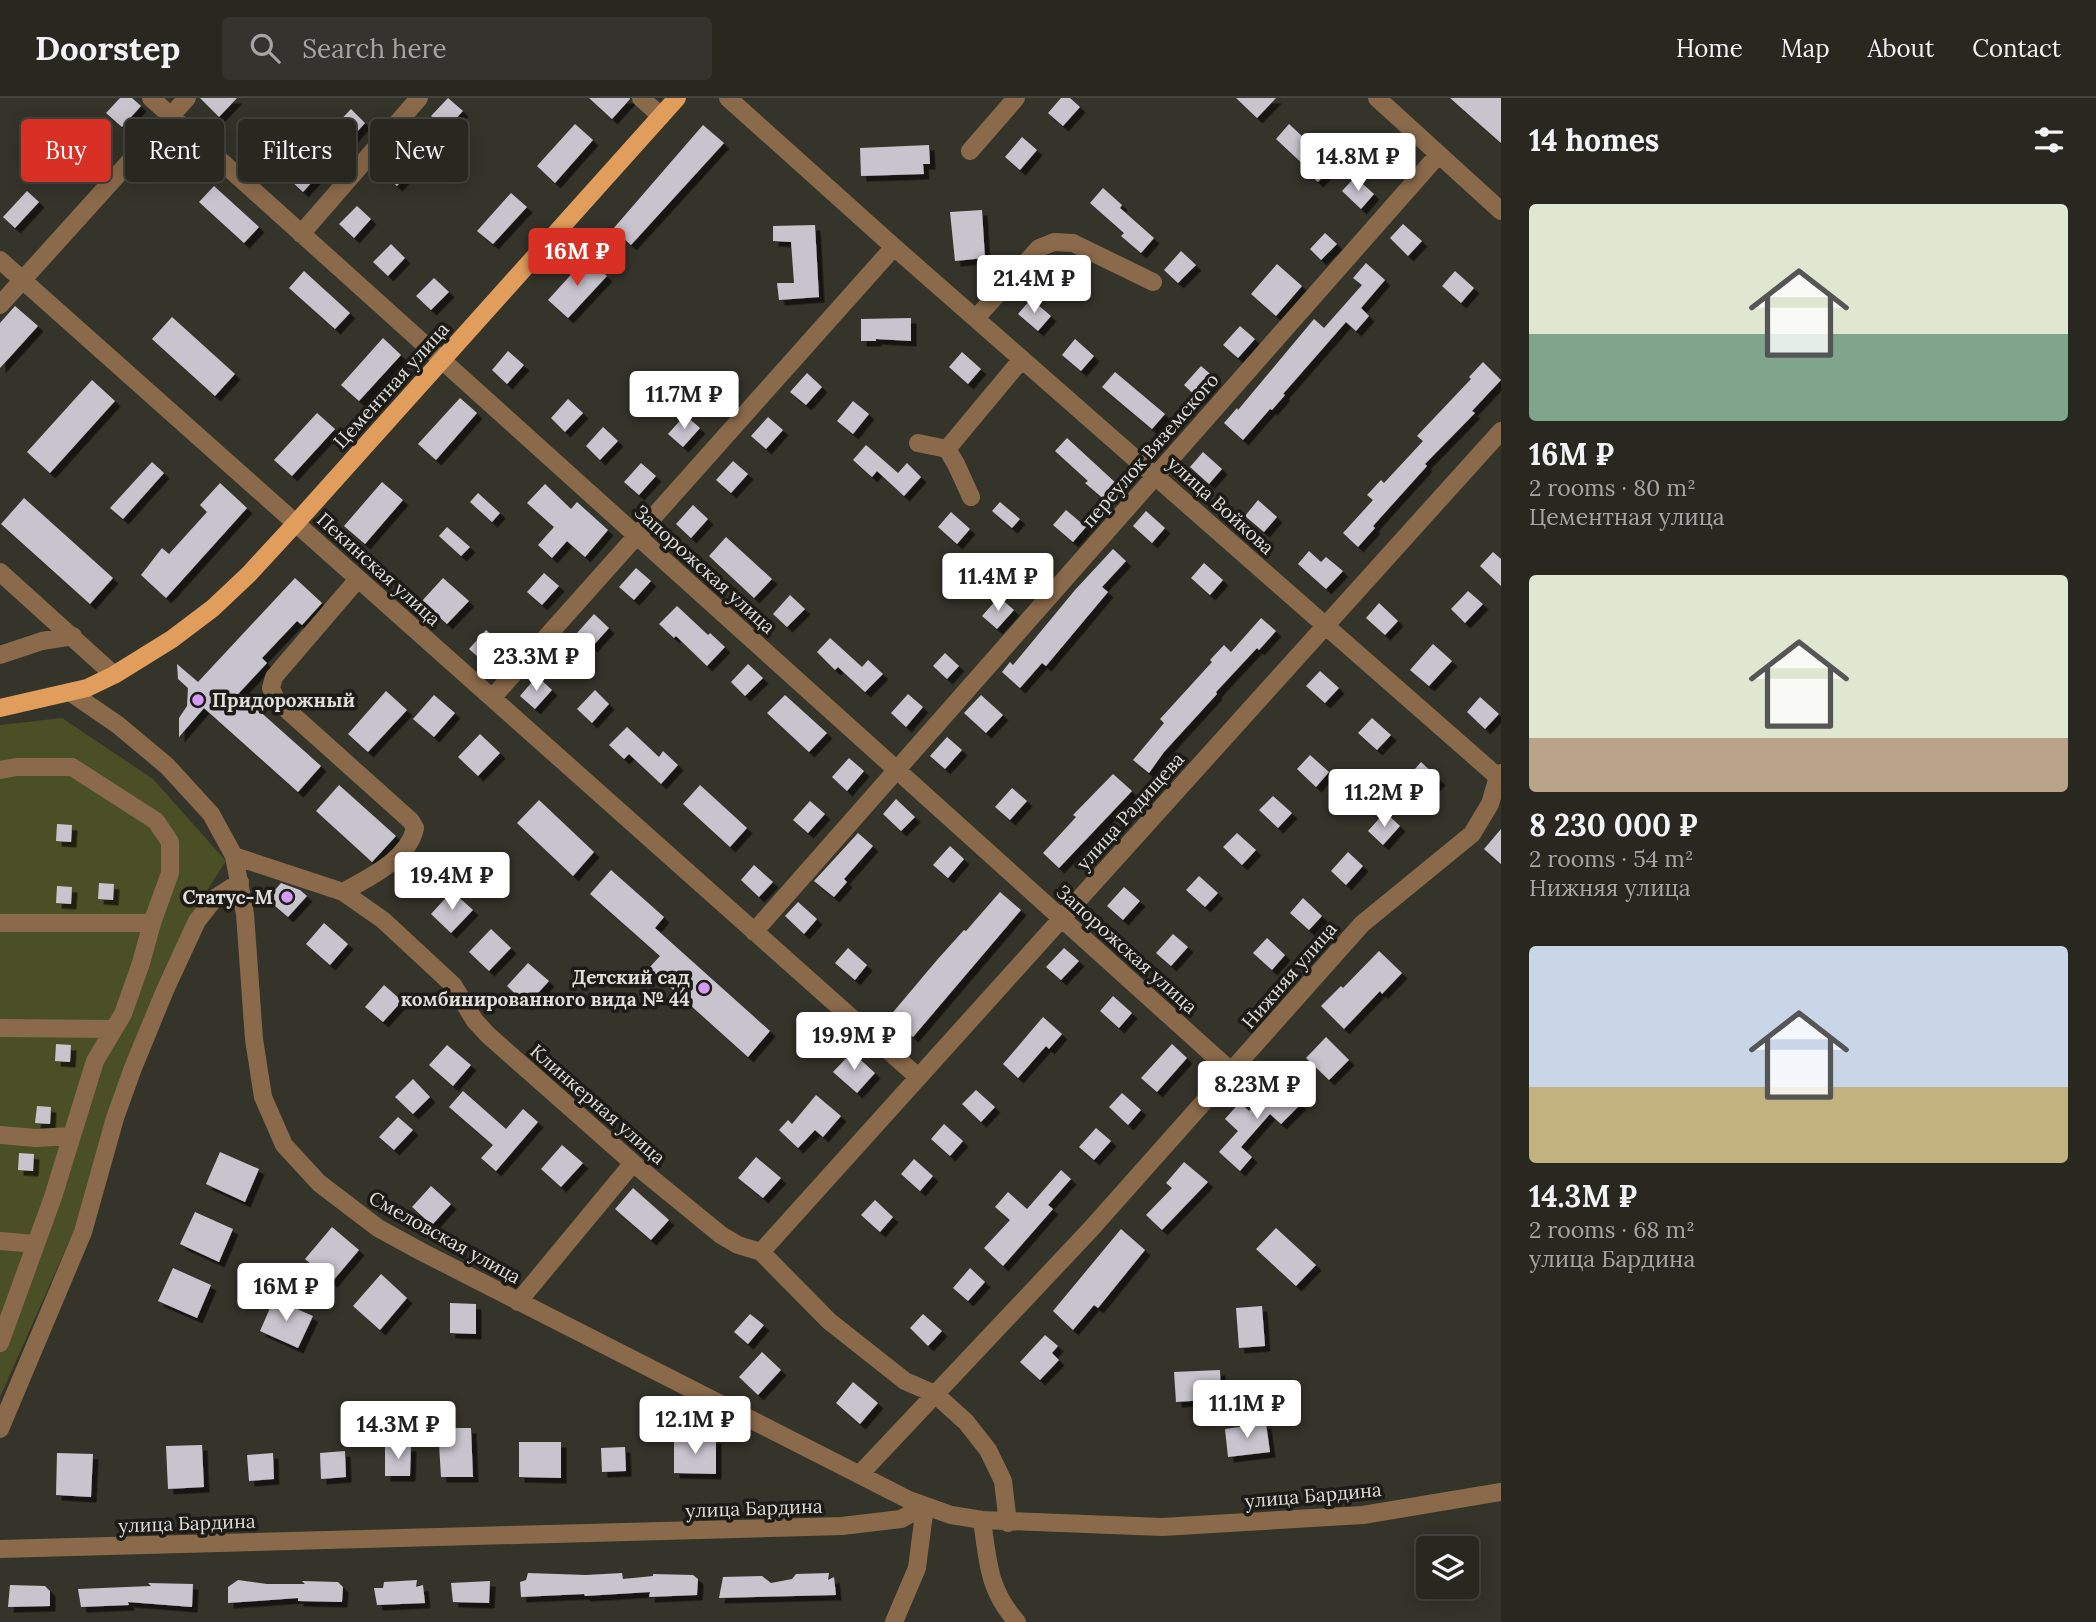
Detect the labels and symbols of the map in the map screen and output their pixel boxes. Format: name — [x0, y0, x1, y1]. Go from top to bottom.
pin: 14.8M ₽ — [1293, 134, 1423, 193]
pin: 16M ₽ — [528, 228, 626, 288]
pin: 21.4M ₽ — [969, 256, 1099, 315]
street label: Цементная улица — [328, 317, 454, 453]
street label: переулок Вяземского — [1076, 368, 1224, 532]
pin: 11.7M ₽ — [619, 372, 749, 431]
street label: улица Войкова — [1163, 451, 1279, 559]
street label: Запорожская улица — [630, 499, 781, 639]
street label: Пекинская улица — [312, 507, 446, 631]
pin: 11.4M ₽ — [933, 554, 1063, 613]
pin: 23.3M ₽ — [471, 634, 601, 693]
place label: Придорожный — [212, 688, 355, 712]
marker: Придорожный — [190, 692, 206, 708]
street label: улица Радищева — [1071, 747, 1189, 875]
pin: 11.2M ₽ — [1319, 770, 1449, 829]
pin: 19.4M ₽ — [387, 852, 517, 912]
street label: Запорожская улица — [1052, 879, 1203, 1019]
place label: Статус-М — [183, 885, 273, 909]
marker: Статус-М — [279, 889, 295, 905]
street label: Нижняя улица — [1236, 917, 1342, 1033]
place label: Детский сад комбинированного вида № 44 — [401, 965, 690, 1011]
marker: Детский сад комбинированного вида № 44 — [696, 980, 712, 996]
pin: 19.9M ₽ — [789, 1012, 919, 1072]
street label: Клинкерная улица — [525, 1039, 671, 1169]
pin: 8.23M ₽ — [1192, 1062, 1322, 1121]
street label: Смеловская улица — [365, 1185, 525, 1289]
pin: 16M ₽ — [237, 1264, 335, 1323]
pin: 11.1M ₽ — [1182, 1380, 1312, 1440]
pin: 12.1M ₽ — [630, 1396, 760, 1456]
pin: 14.3M ₽ — [333, 1402, 463, 1461]
street label: улица Бардина — [1244, 1477, 1383, 1513]
street label: улица Бардина — [685, 1494, 823, 1522]
street label: улица Бардина — [118, 1509, 256, 1537]

